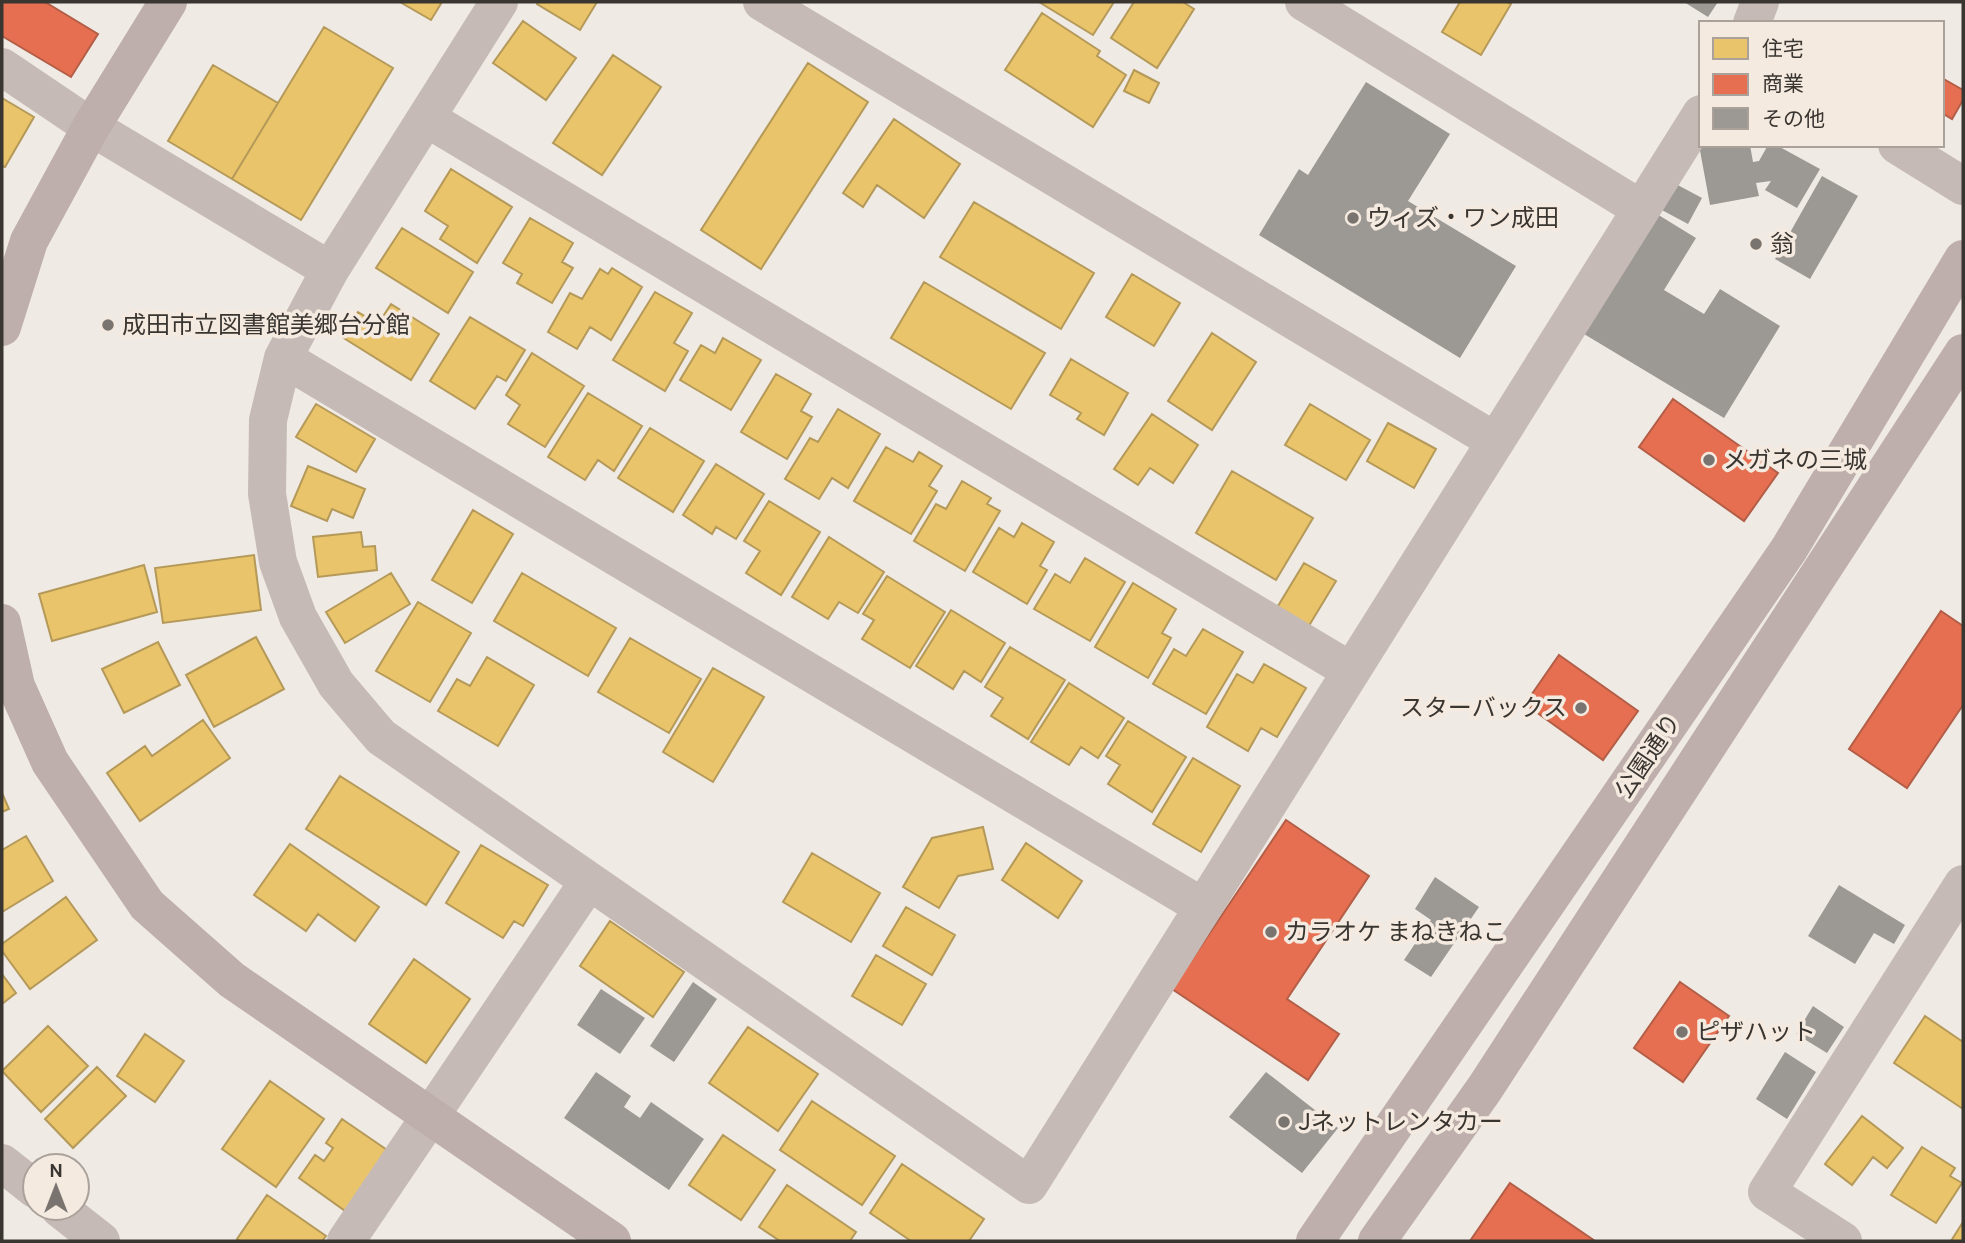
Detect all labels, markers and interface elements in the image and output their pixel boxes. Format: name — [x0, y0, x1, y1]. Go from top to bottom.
legend — [1699, 21, 1944, 147]
text: 住宅 — [1762, 37, 1804, 64]
text: 商業 — [1762, 72, 1804, 99]
text: その他 — [1762, 107, 1825, 134]
place label: ウィズ・ワン成田 — [1367, 205, 1559, 235]
marker: ウィズ・ワン成田 — [1345, 210, 1361, 226]
place label: 翁 — [1770, 231, 1794, 261]
marker: 翁 — [1748, 236, 1764, 252]
place label: 成田市立図書館美郷台分館 — [122, 312, 410, 342]
marker: 成田市立図書館美郷台分館 — [100, 317, 116, 333]
place label: メガネの三城 — [1723, 447, 1867, 477]
marker: メガネの三城 — [1701, 452, 1717, 468]
place label: スターバックス — [1400, 695, 1567, 725]
marker: スターバックス — [1573, 700, 1589, 716]
street label: 公園通り — [1610, 709, 1689, 805]
place label: カラオケ まねきねこ — [1285, 919, 1507, 949]
marker: カラオケ まねきねこ — [1263, 924, 1279, 940]
place label: ピザハット — [1696, 1019, 1816, 1049]
marker: ピザハット — [1674, 1024, 1690, 1040]
place label: Jネットレンタカー — [1298, 1109, 1503, 1139]
marker: Jネットレンタカー — [1276, 1114, 1292, 1130]
north arrow — [21, 1152, 91, 1222]
text: N — [49, 1160, 63, 1184]

